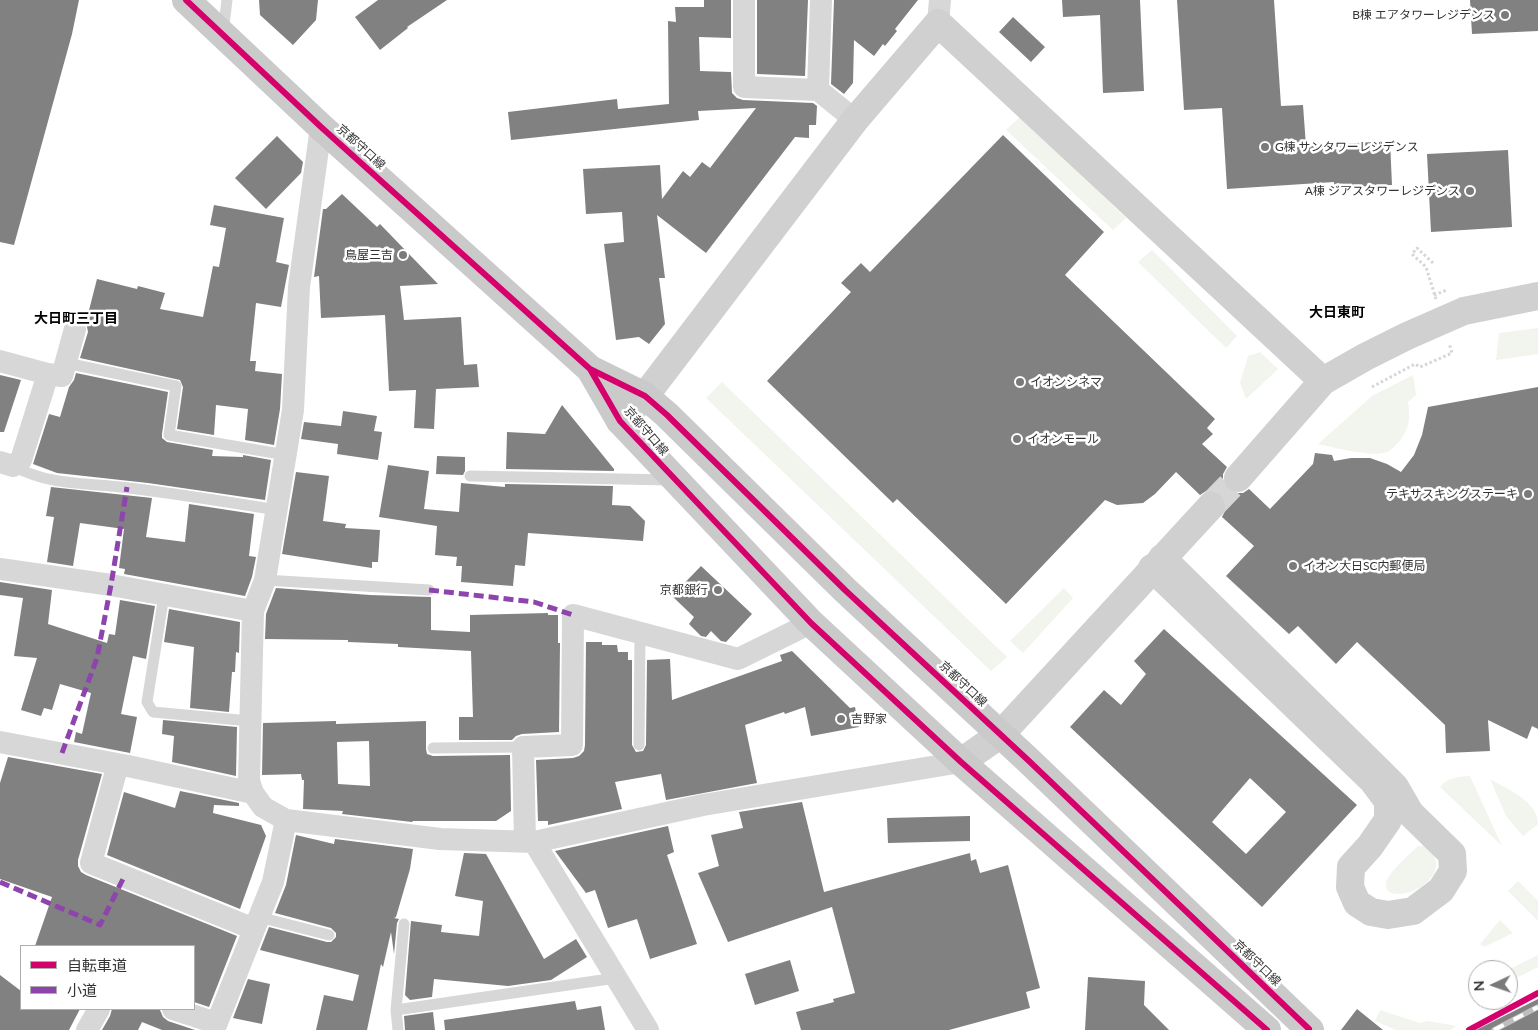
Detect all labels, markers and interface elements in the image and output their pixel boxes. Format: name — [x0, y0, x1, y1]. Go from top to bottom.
place label: B棟 エアタワーレジデンス — [1352, 8, 1495, 22]
marker: B棟 エアタワーレジデンス — [1499, 9, 1511, 21]
street label: 京都守口線 — [334, 122, 388, 172]
place label: G棟 サンタワーレジデンス — [1275, 140, 1419, 154]
marker: G棟 サンタワーレジデンス — [1259, 141, 1271, 153]
place label: A棟 ジアスタワーレジデンス — [1305, 184, 1460, 198]
marker: A棟 ジアスタワーレジデンス — [1464, 185, 1476, 197]
place label: 鳥屋三吉 — [345, 248, 393, 262]
marker: 鳥屋三吉 — [397, 249, 409, 261]
district label: 大日東町 — [1309, 304, 1365, 320]
district label: 大日町三丁目 — [34, 310, 118, 326]
place label: イオンシネマ — [1030, 375, 1102, 389]
marker: イオンシネマ — [1014, 376, 1026, 388]
street label: 京都守口線 — [621, 404, 671, 458]
place label: イオンモール — [1027, 432, 1099, 446]
marker: イオンモール — [1011, 433, 1023, 445]
place label: テキサスキングステーキ — [1386, 487, 1518, 501]
marker: テキサスキングステーキ — [1522, 488, 1534, 500]
place label: イオン大日SC内郵便局 — [1303, 559, 1426, 573]
marker: イオン大日SC内郵便局 — [1287, 560, 1299, 572]
place label: 京都銀行 — [660, 583, 708, 597]
marker: 京都銀行 — [712, 584, 724, 596]
street label: 京都守口線 — [936, 658, 990, 710]
place label: 吉野家 — [851, 712, 887, 726]
marker: 吉野家 — [835, 713, 847, 725]
street label: 京都守口線 — [1230, 937, 1284, 989]
legend — [20, 945, 195, 1010]
text: 自転車道 — [67, 956, 127, 974]
north arrow — [1468, 960, 1518, 1010]
text: N — [1470, 980, 1487, 992]
text: 小道 — [67, 981, 97, 999]

